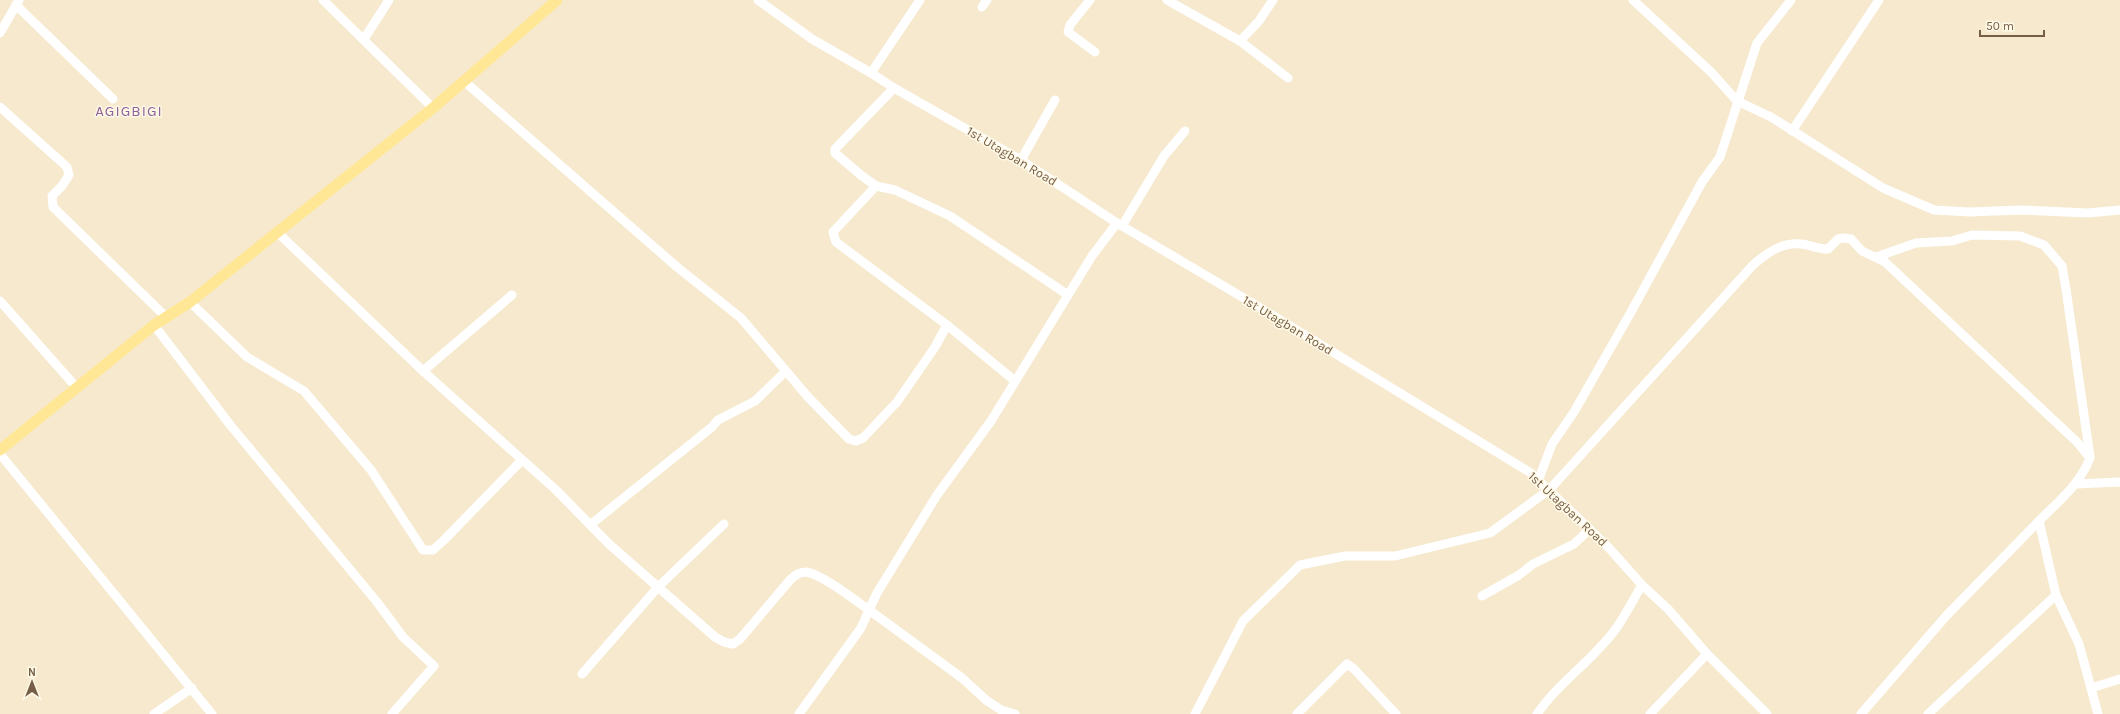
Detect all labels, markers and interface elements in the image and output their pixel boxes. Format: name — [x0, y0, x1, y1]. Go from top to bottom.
scale bar — [1980, 12, 2044, 38]
text: 50 m — [1986, 19, 2014, 33]
district label: AGIGBIGI — [95, 102, 163, 120]
street label: 1st Utagban Road — [964, 123, 1060, 189]
street label: 1st Utagban Road — [1240, 292, 1336, 358]
street label: 1st Utagban Road — [1525, 468, 1611, 550]
north arrow — [12, 662, 52, 702]
text: N — [28, 666, 36, 679]

